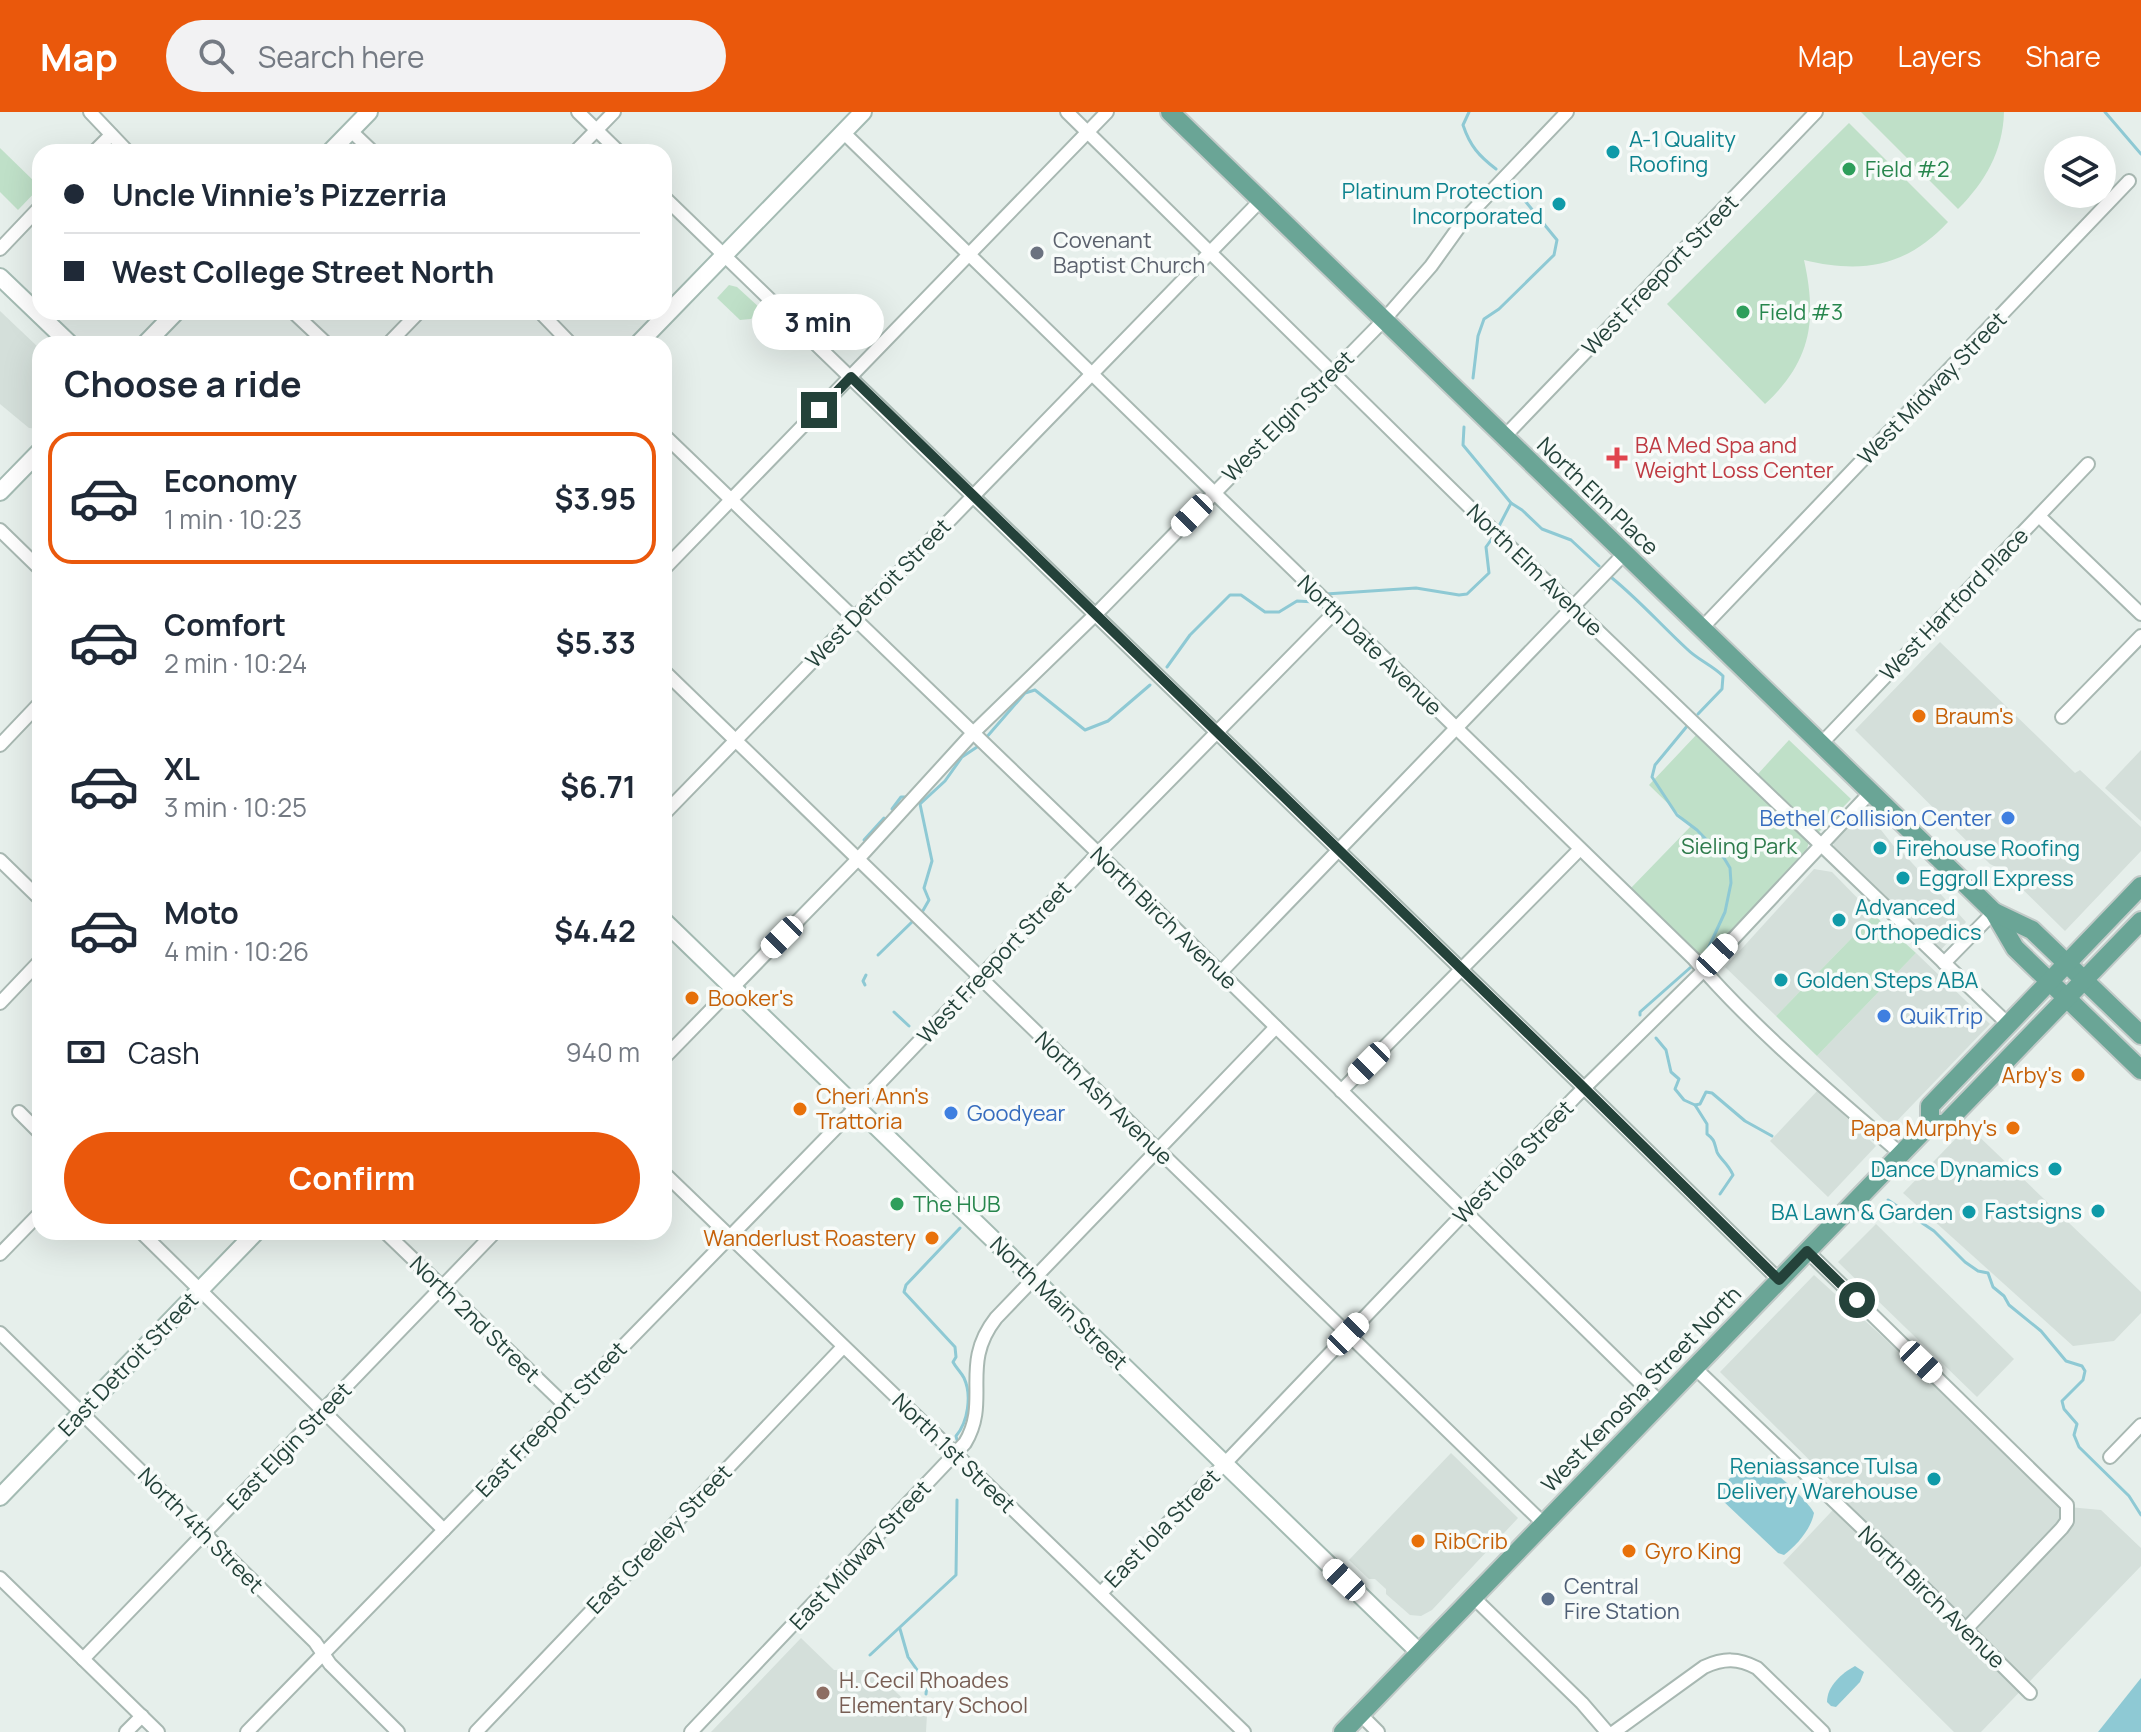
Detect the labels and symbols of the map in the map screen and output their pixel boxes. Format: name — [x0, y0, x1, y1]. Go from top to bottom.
place label: A-1 Quality Roofing — [1629, 124, 1736, 179]
marker: A-1 Quality Roofing — [1604, 143, 1622, 161]
place label: Field #2 — [1865, 154, 1949, 184]
marker: Field #2 — [1840, 160, 1858, 178]
place label: Platinum Protection Incorporated — [1342, 176, 1543, 231]
street label: West Freeport Street — [1575, 188, 1745, 362]
marker: Platinum Protection Incorporated — [1550, 195, 1568, 213]
place label: Covenant Baptist Church — [1053, 225, 1205, 280]
marker: Covenant Baptist Church — [1028, 244, 1046, 262]
callout: 3 min — [753, 294, 885, 350]
place label: Field #3 — [1759, 297, 1843, 327]
marker: Field #3 — [1734, 303, 1752, 321]
street label: West Midway Street — [1851, 305, 2013, 471]
street label: West Elgin Street — [1216, 343, 1361, 488]
route end — [801, 392, 837, 428]
street label: North Elm Place — [1531, 430, 1665, 562]
place label: BA Med Spa and Weight Loss Center — [1635, 430, 1834, 485]
marker: BA Med Spa and Weight Loss Center — [1606, 447, 1628, 469]
car — [1167, 489, 1217, 541]
street label: North Elm Avenue — [1460, 497, 1610, 643]
street label: West Detroit Street — [799, 512, 957, 674]
street label: West Hartford Place — [1873, 521, 2035, 687]
street label: North Date Avenue — [1291, 568, 1449, 722]
place label: Braum's — [1935, 701, 2014, 731]
marker: Braum's — [1910, 707, 1928, 725]
place label: Bethel Collision Center — [1760, 803, 1992, 833]
marker: Bethel Collision Center — [1999, 809, 2017, 827]
park label: Sieling Park — [1681, 831, 1798, 861]
place label: Firehouse Roofing — [1896, 833, 2080, 863]
marker: Firehouse Roofing — [1871, 839, 1889, 857]
street label: North Birch Avenue — [1084, 840, 1244, 996]
place label: Eggroll Express — [1919, 863, 2074, 893]
marker: Eggroll Express — [1894, 869, 1912, 887]
street label: West Freeport Street — [910, 874, 1078, 1050]
place label: Advanced Orthopedics — [1855, 892, 1982, 947]
marker: Advanced Orthopedics — [1830, 911, 1848, 929]
car — [757, 912, 807, 962]
car — [1692, 929, 1742, 981]
place label: Golden Steps ABA — [1797, 965, 1978, 995]
marker: Golden Steps ABA — [1772, 971, 1790, 989]
place label: Booker's — [708, 983, 793, 1013]
marker: Booker's — [683, 989, 701, 1007]
place label: QuikTrip — [1900, 1001, 1983, 1031]
marker: QuikTrip — [1875, 1007, 1893, 1025]
street label: North Ash Avenue — [1029, 1024, 1179, 1172]
car — [1344, 1038, 1394, 1088]
place label: Arby's — [2002, 1060, 2062, 1090]
marker: Arby's — [2069, 1066, 2087, 1084]
place label: Cheri Ann's Trattoria — [816, 1081, 929, 1136]
street label: West Iola Street — [1446, 1093, 1580, 1230]
place label: Goodyear — [967, 1098, 1066, 1128]
marker: Cheri Ann's Trattoria — [791, 1100, 809, 1118]
marker: Goodyear — [942, 1104, 960, 1122]
place label: Papa Murphy's — [1851, 1113, 1997, 1143]
marker: Papa Murphy's — [2004, 1119, 2022, 1137]
place label: Dance Dynamics — [1871, 1154, 2039, 1184]
marker: Dance Dynamics — [2046, 1160, 2064, 1178]
place label: The HUB — [913, 1189, 1000, 1219]
marker: The HUB — [888, 1195, 906, 1213]
place label: Fastsigns — [1984, 1196, 2082, 1226]
place label: BA Lawn & Garden — [1771, 1197, 1953, 1227]
marker: Fastsigns — [2089, 1202, 2107, 1220]
marker: BA Lawn & Garden — [1960, 1203, 1978, 1221]
place label: Wanderlust Roastery — [703, 1223, 916, 1253]
marker: Wanderlust Roastery — [923, 1229, 941, 1247]
street label: North Main Street — [984, 1230, 1134, 1377]
street label: North 2nd Street — [403, 1249, 547, 1389]
street label: West Kenosha Street North — [1534, 1279, 1748, 1499]
route start — [1839, 1282, 1875, 1318]
street label: East Detroit Street — [51, 1285, 205, 1443]
car — [1323, 1308, 1373, 1360]
street label: East Freeport Street — [469, 1335, 633, 1503]
car — [1895, 1337, 1947, 1387]
street label: East Elgin Street — [220, 1375, 358, 1517]
street label: North 1st Street — [886, 1387, 1022, 1520]
place label: Reniassance Tulsa Delivery Warehouse — [1717, 1451, 1918, 1506]
street label: East Greeley Street — [580, 1458, 738, 1620]
street label: North 4th Street — [132, 1461, 270, 1599]
street label: East Iola Street — [1098, 1462, 1226, 1594]
marker: Reniassance Tulsa Delivery Warehouse — [1925, 1470, 1943, 1488]
street label: East Midway Street — [783, 1473, 937, 1636]
street label: North Birch Avenue — [1852, 1519, 2012, 1675]
place label: RibCrib — [1434, 1526, 1508, 1556]
marker: RibCrib — [1409, 1532, 1427, 1550]
place label: Gyro King — [1645, 1536, 1742, 1566]
marker: Gyro King — [1620, 1542, 1638, 1560]
car — [1318, 1555, 1370, 1605]
place label: Central Fire Station — [1564, 1571, 1680, 1626]
marker: Central Fire Station — [1539, 1590, 1557, 1608]
place label: H. Cecil Rhoades Elementary School — [839, 1665, 1028, 1720]
marker: H. Cecil Rhoades Elementary School — [814, 1684, 832, 1702]

